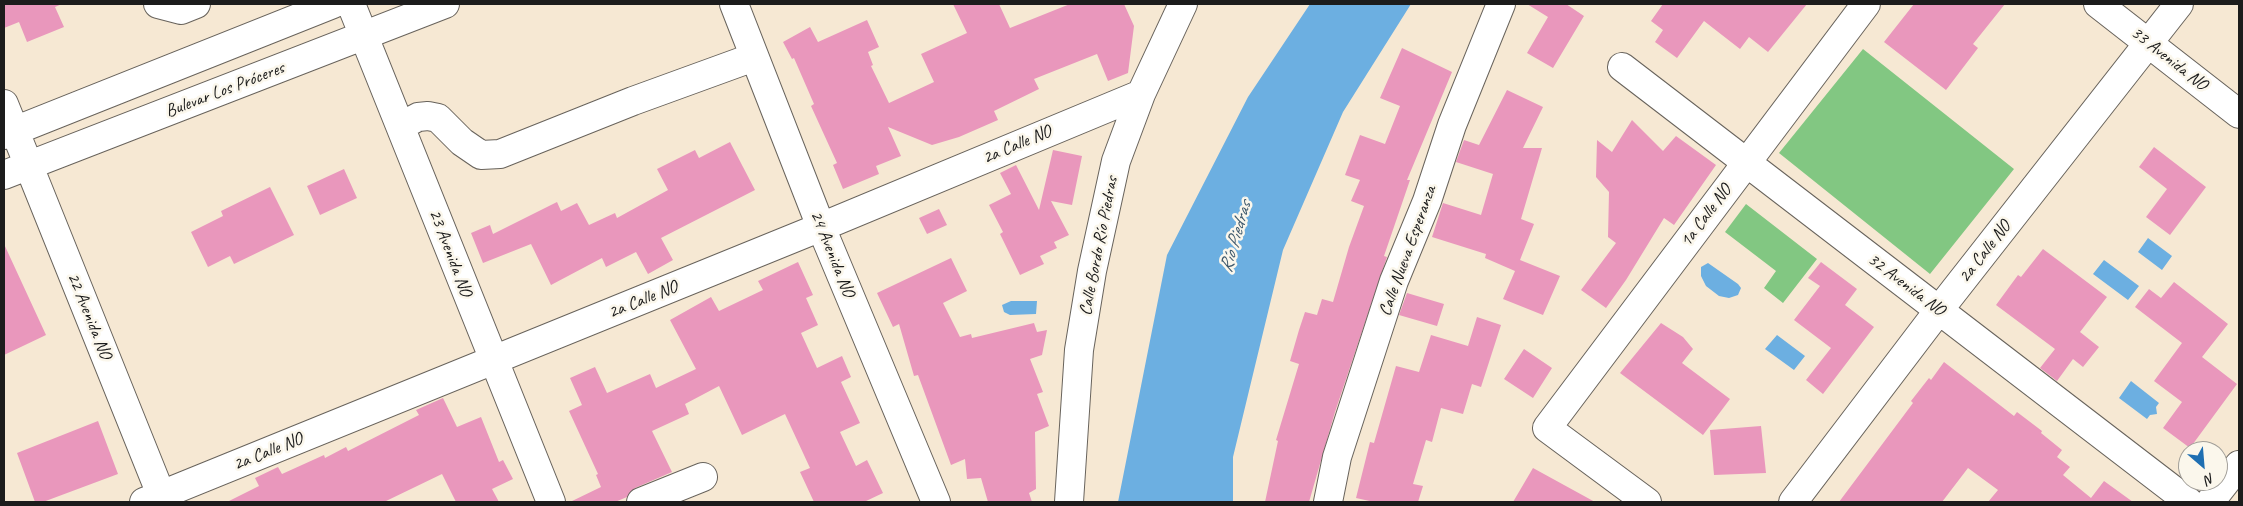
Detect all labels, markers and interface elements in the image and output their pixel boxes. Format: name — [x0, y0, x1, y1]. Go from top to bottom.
street label: 33 Avenida NO — [2126, 22, 2212, 96]
street label: Bulevar Los Próceres — [162, 57, 288, 123]
street label: 2a Calle NO — [979, 121, 1055, 169]
street label: Calle Bordo Río Piedras — [1075, 175, 1123, 317]
street label: 1a Calle NO — [1676, 180, 1736, 252]
street label: Calle Nueva Esperanza — [1374, 183, 1442, 319]
water label: Río Piedras — [1215, 199, 1257, 275]
street label: 23 Avenida NO — [424, 207, 476, 299]
street label: 24 Avenida NO — [805, 208, 859, 300]
street label: 2a Calle NO — [1954, 217, 2016, 287]
street label: 32 Avenida NO — [1863, 249, 1949, 321]
street label: 22 Avenida NO — [62, 270, 116, 362]
street label: 2a Calle NO — [605, 276, 681, 324]
street label: 2a Calle NO — [230, 428, 306, 476]
north arrow — [2178, 441, 2228, 491]
text: N — [2202, 469, 2217, 488]

